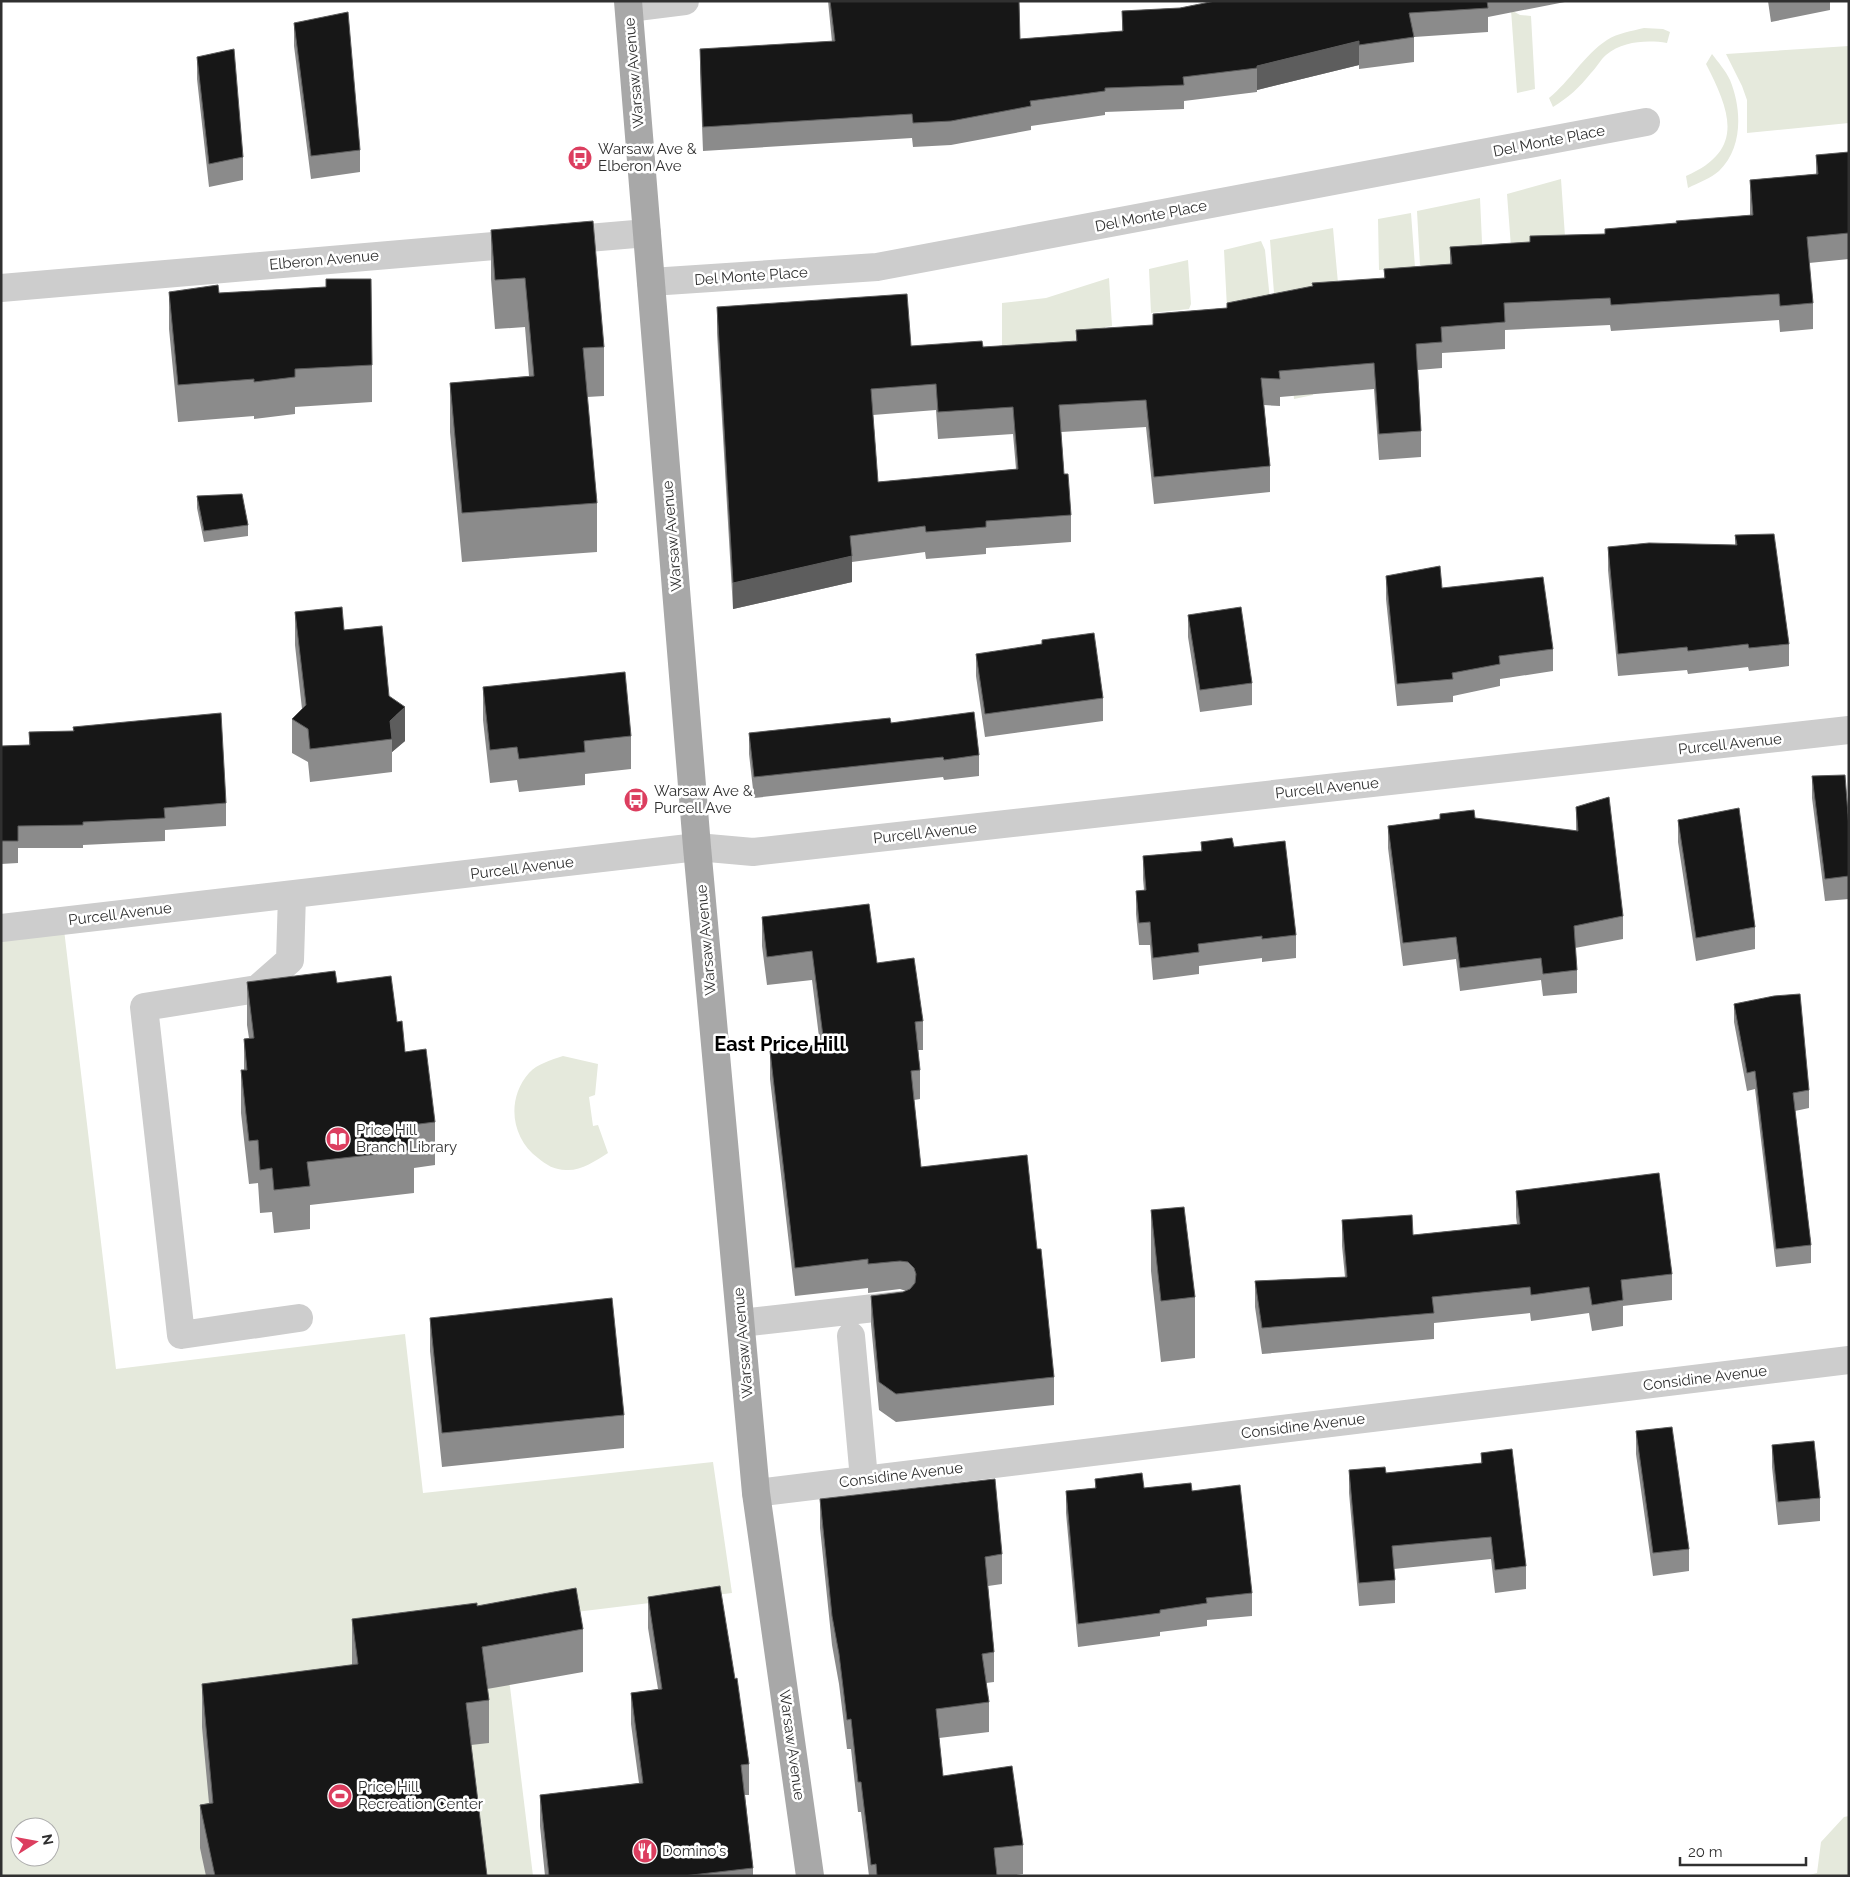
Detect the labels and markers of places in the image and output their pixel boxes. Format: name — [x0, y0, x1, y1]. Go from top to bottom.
place label: Warsaw Ave & Elberon Ave — [598, 140, 697, 175]
bus stop icon: Warsaw Ave & Elberon Ave — [567, 145, 593, 171]
place label: Warsaw Ave & Purcell Ave — [654, 782, 753, 817]
bus stop icon: Warsaw Ave & Purcell Ave — [623, 787, 649, 813]
place label: Price Hill Branch Library — [356, 1121, 457, 1156]
library icon: Price Hill Branch Library — [325, 1126, 351, 1152]
place label: Price Hill Recreation Center — [358, 1778, 484, 1813]
sports icon: Price Hill Recreation Center — [327, 1783, 353, 1809]
restaurant icon: Domino's — [632, 1838, 658, 1864]
place label: Domino's — [662, 1842, 726, 1860]

